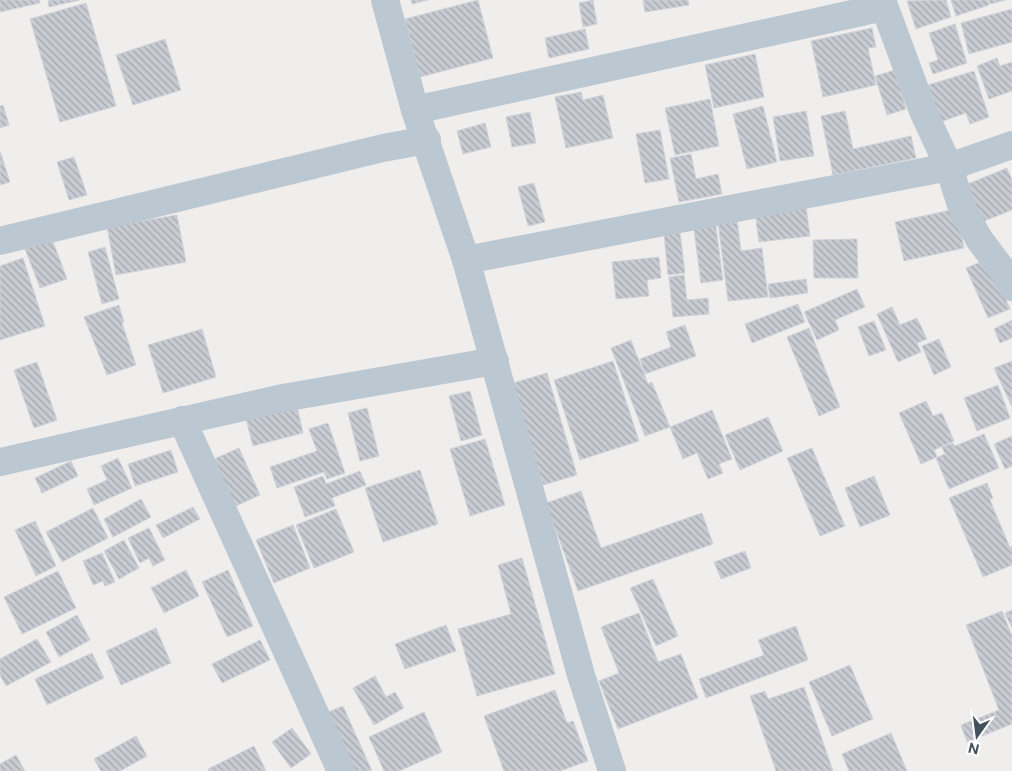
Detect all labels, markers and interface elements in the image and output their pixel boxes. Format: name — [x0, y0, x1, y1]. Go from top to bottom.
north arrow — [952, 711, 1002, 761]
text: N — [967, 740, 981, 758]

